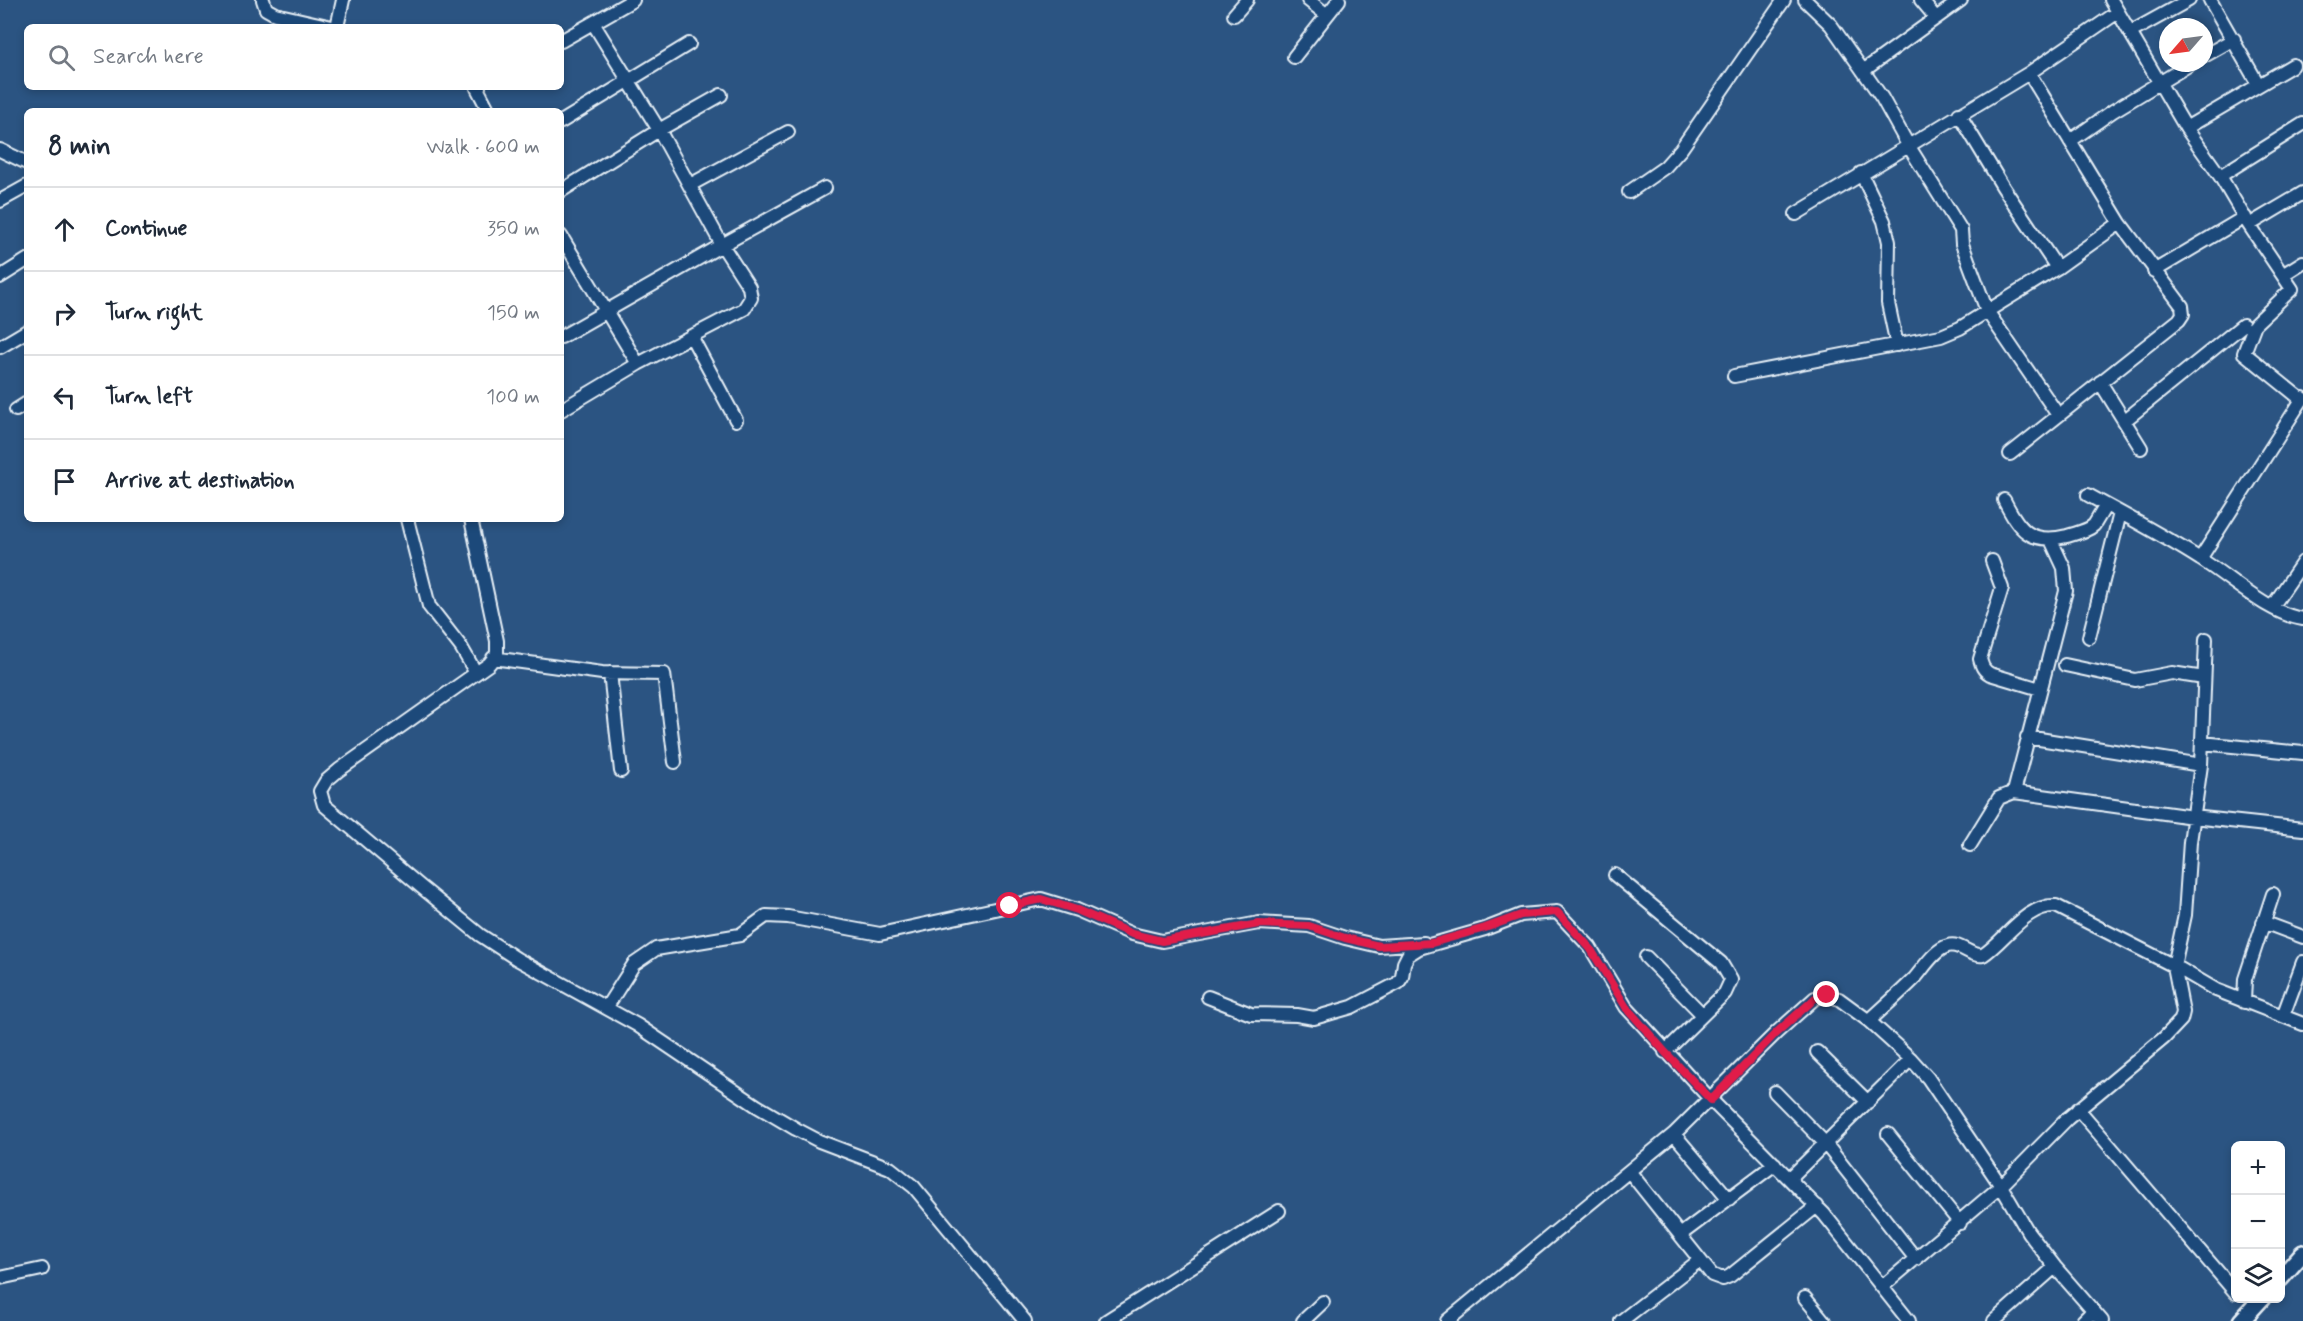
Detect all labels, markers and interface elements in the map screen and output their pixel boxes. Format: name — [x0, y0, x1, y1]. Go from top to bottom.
north arrow — [2159, 18, 2213, 72]
search box — [24, 24, 564, 90]
icon: search — [45, 41, 78, 74]
text: Search here — [93, 43, 204, 71]
text: 8 min — [48, 130, 111, 164]
text: Walk · 600 m — [426, 134, 540, 161]
icon: ahead — [48, 213, 81, 246]
text: Continue — [105, 215, 187, 243]
text: 350 m — [487, 216, 540, 243]
icon: right — [48, 297, 81, 330]
text: Turn right — [105, 299, 203, 327]
text: 150 m — [487, 300, 540, 327]
icon: left — [48, 381, 81, 414]
text: Turn left — [105, 383, 193, 411]
text: 100 m — [486, 384, 540, 411]
icon: arrive — [48, 465, 81, 498]
text: Arrive at destination — [105, 467, 295, 495]
route start — [996, 892, 1022, 918]
route end — [1813, 981, 1839, 1007]
map controls — [2231, 1141, 2285, 1303]
button: + — [2231, 1141, 2285, 1195]
button: − — [2231, 1195, 2285, 1249]
button: layers — [2231, 1249, 2285, 1303]

